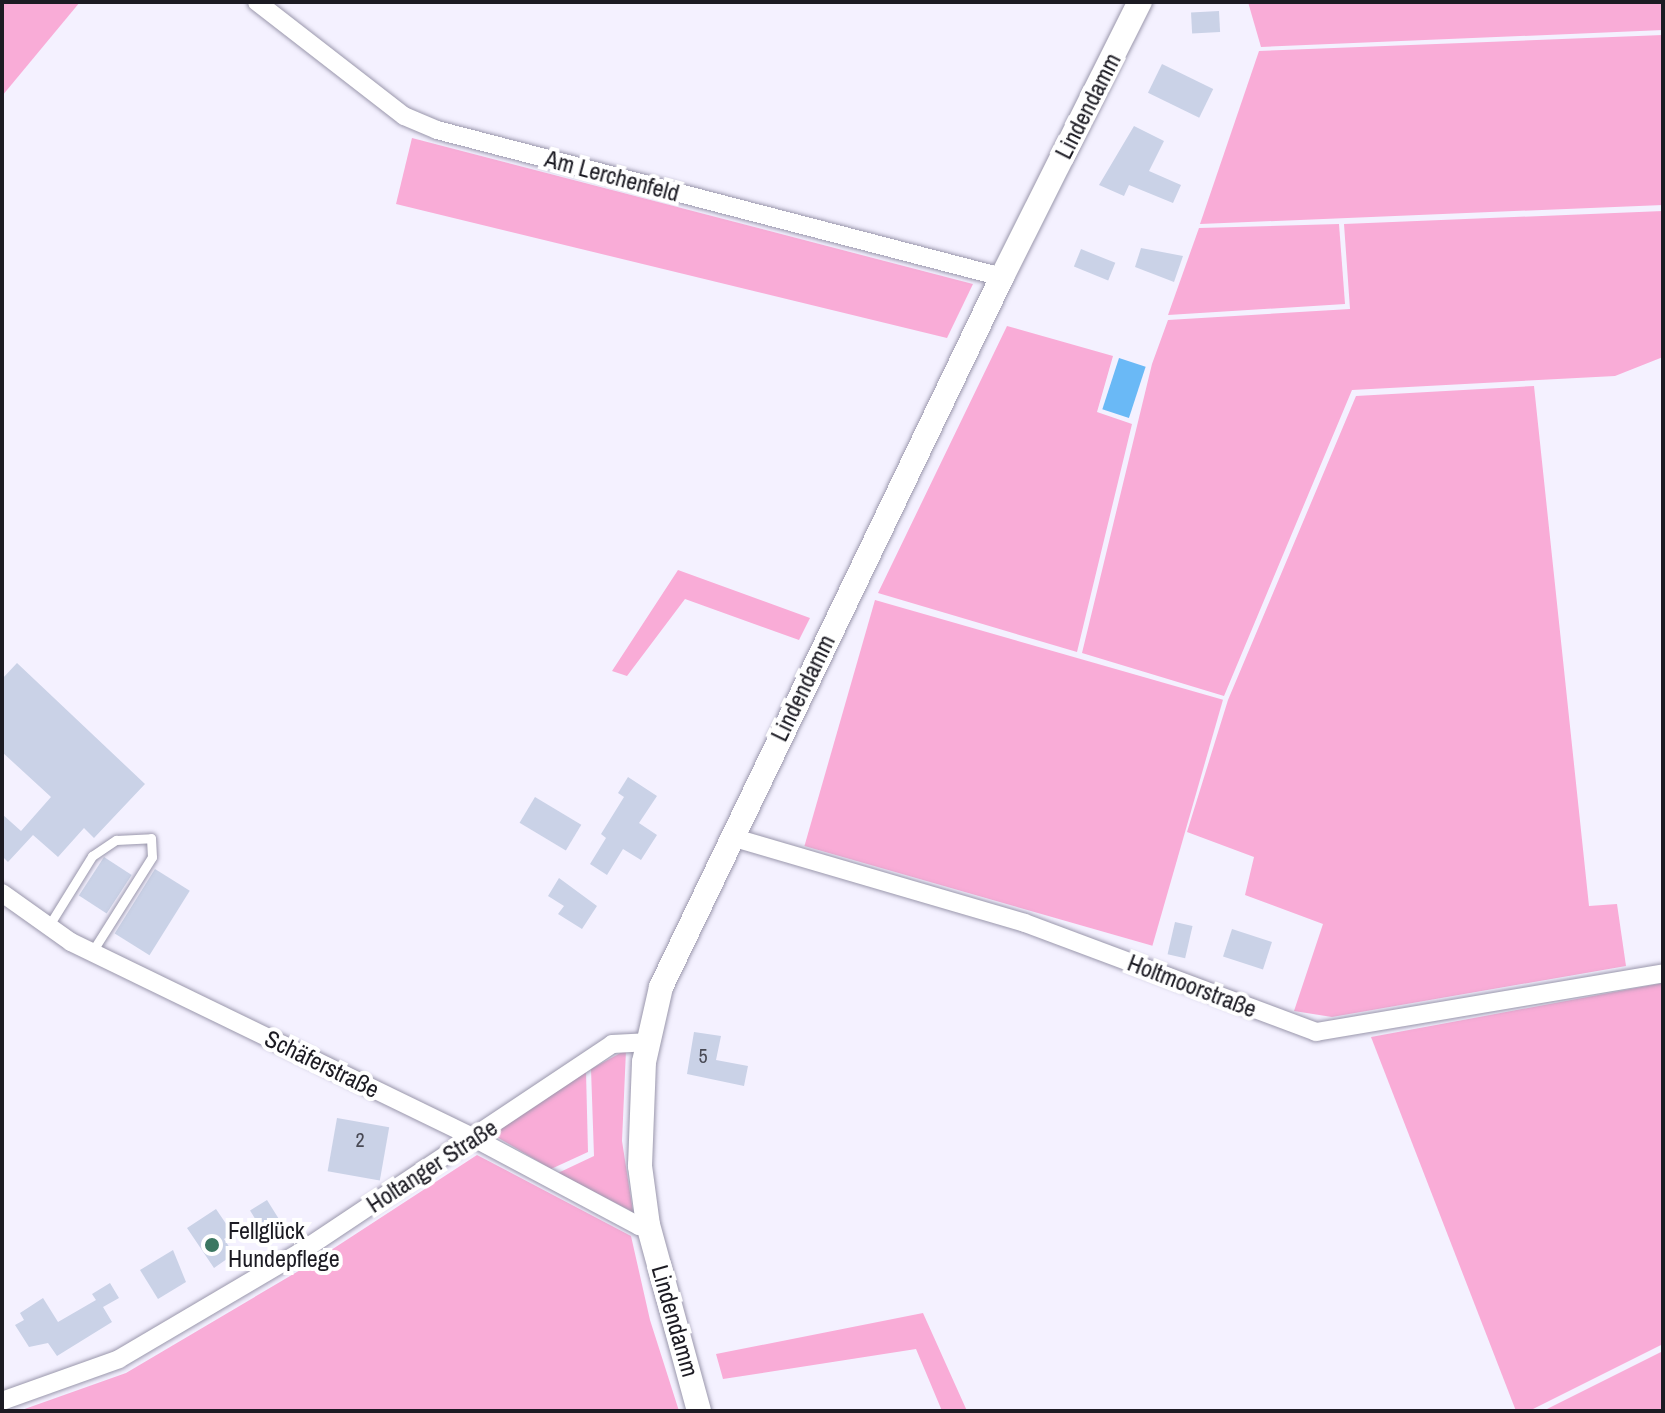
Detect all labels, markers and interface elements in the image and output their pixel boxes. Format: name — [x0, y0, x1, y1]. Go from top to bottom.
street label: Lindendamm — [1049, 48, 1127, 164]
street label: Am Lerchenfeld — [542, 144, 682, 208]
street label: Lindendamm — [765, 630, 841, 746]
street label: Holtmoorstraße — [1124, 948, 1260, 1024]
street label: Schäferstraße — [260, 1024, 384, 1104]
house number: 5 — [698, 1043, 708, 1067]
street label: Holtanger Straße — [361, 1113, 503, 1219]
house number: 2 — [355, 1127, 365, 1151]
place label: Fellglück Hundepflege — [228, 1217, 340, 1273]
marker: Fellglück Hundepflege — [203, 1236, 221, 1254]
street label: Lindendamm — [645, 1262, 705, 1380]

